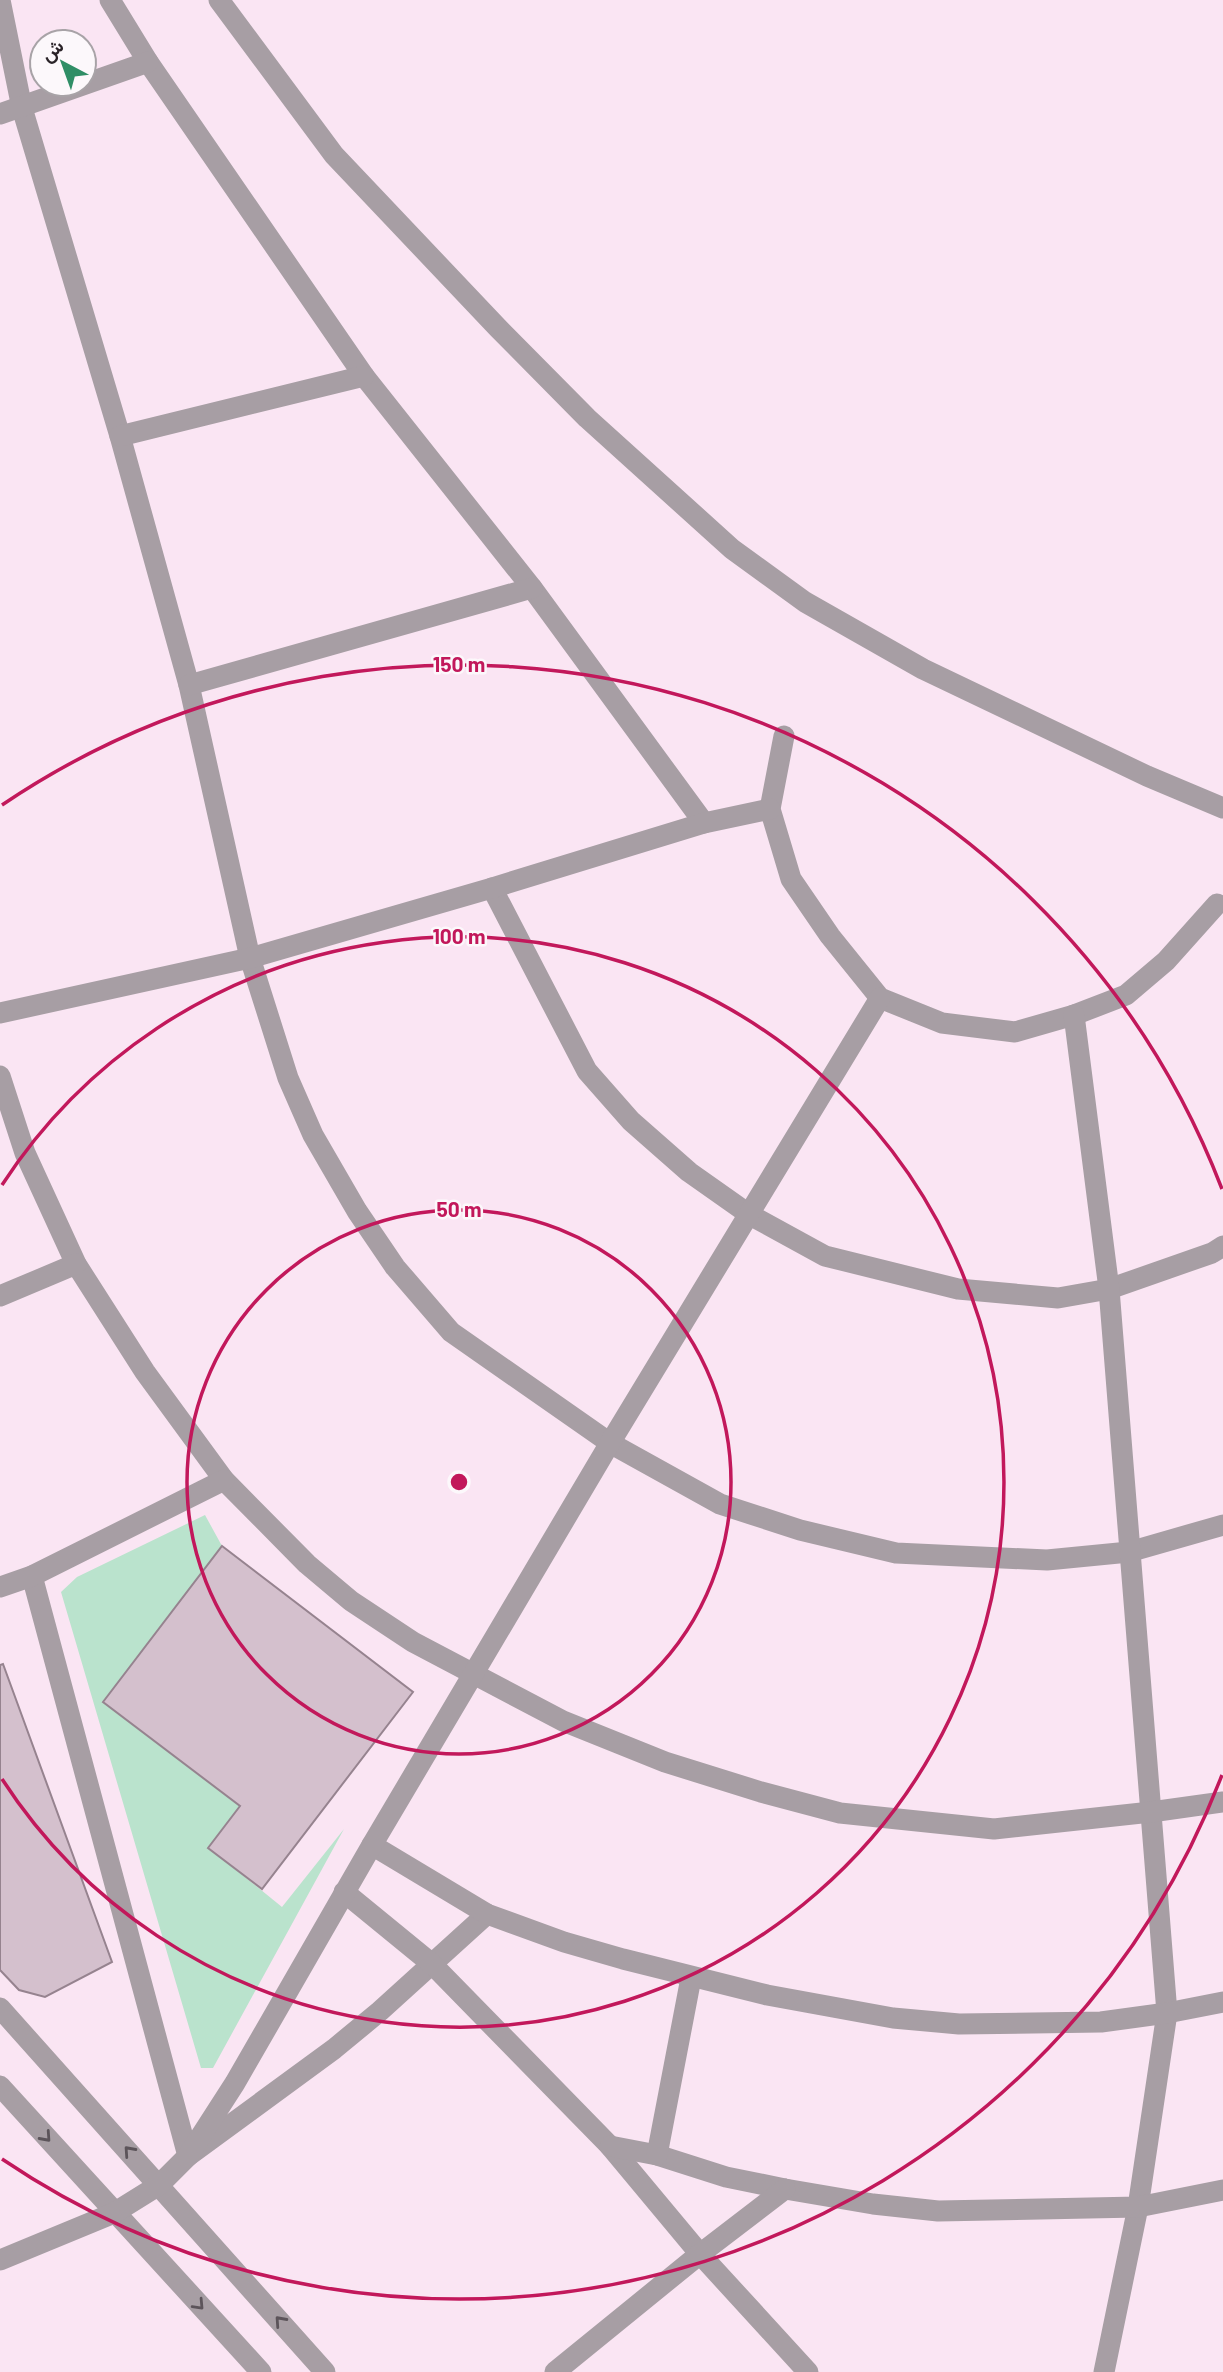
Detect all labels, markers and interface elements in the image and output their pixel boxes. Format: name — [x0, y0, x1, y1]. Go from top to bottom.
north arrow — [28, 28, 98, 98]
text: ش — [35, 34, 68, 67]
text: 150 m — [433, 651, 485, 676]
text: 100 m — [432, 923, 486, 948]
text: 50 m — [436, 1196, 482, 1221]
centre of rings — [447, 1470, 471, 1494]
one-way arrow — [37, 2129, 50, 2142]
one-way arrow — [124, 2146, 137, 2159]
one-way arrow — [191, 2297, 203, 2310]
one-way arrow — [276, 2316, 288, 2329]

